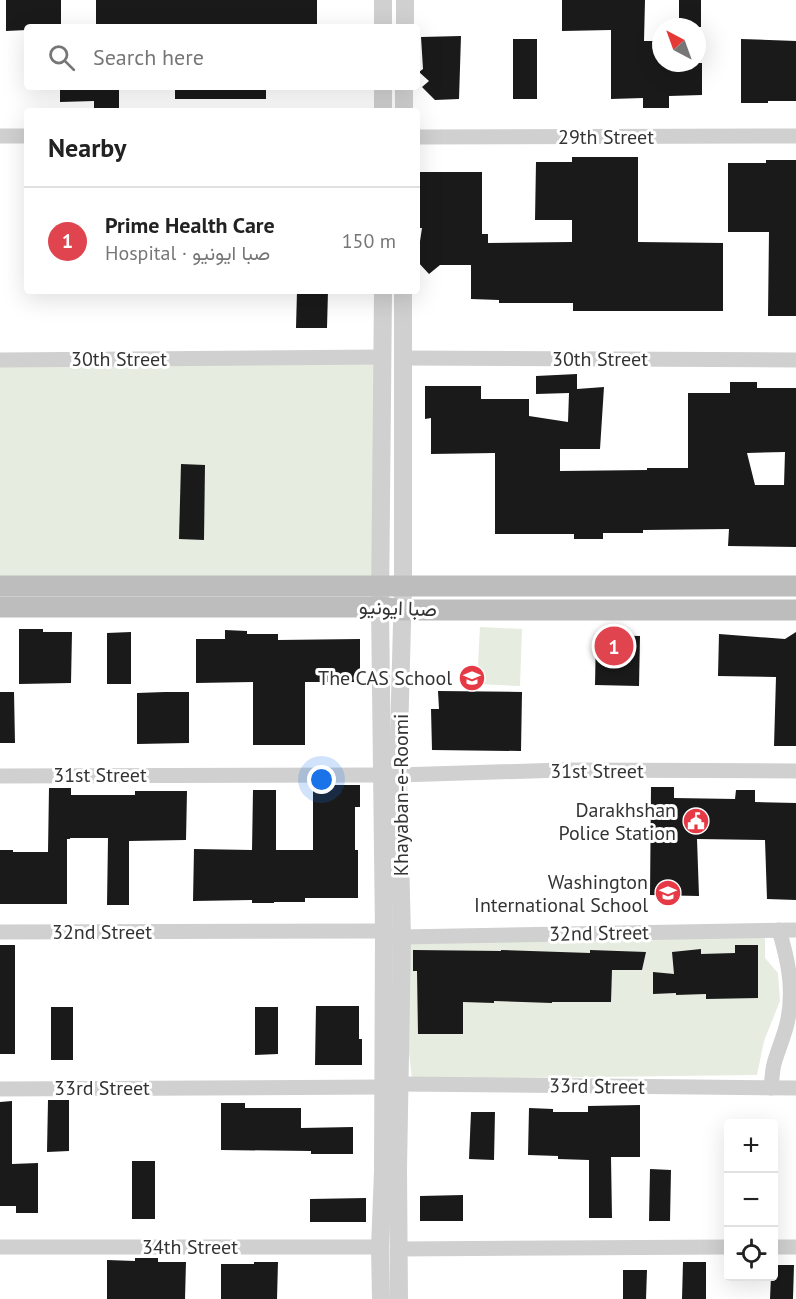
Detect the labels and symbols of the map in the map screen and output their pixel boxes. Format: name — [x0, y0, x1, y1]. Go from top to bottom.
north arrow — [652, 18, 706, 72]
street label: 29th Street — [558, 124, 654, 150]
street label: 30th Street — [71, 346, 167, 372]
street label: 30th Street — [552, 346, 648, 372]
street label: صبا ایونیو — [359, 594, 437, 622]
pin: 1 — [594, 624, 634, 668]
school or university icon: The CAS School — [457, 663, 487, 693]
place label: The CAS School — [318, 665, 452, 691]
street label: Khayaban-e-Roomi — [388, 714, 414, 876]
street label: 31st Street — [550, 758, 644, 784]
street label: 31st Street — [53, 762, 147, 788]
your location — [307, 765, 336, 794]
place label: Darakhshan Police Station — [558, 797, 676, 846]
public building icon: Darakhshan Police Station — [681, 806, 711, 836]
place label: Washington International School — [474, 869, 648, 918]
school or university icon: Washington International School — [653, 878, 683, 908]
street label: 32nd Street — [52, 919, 152, 945]
street label: 32nd Street — [549, 919, 649, 947]
street label: 33rd Street — [549, 1072, 645, 1100]
street label: 33rd Street — [54, 1075, 150, 1101]
street label: 34th Street — [142, 1234, 238, 1260]

